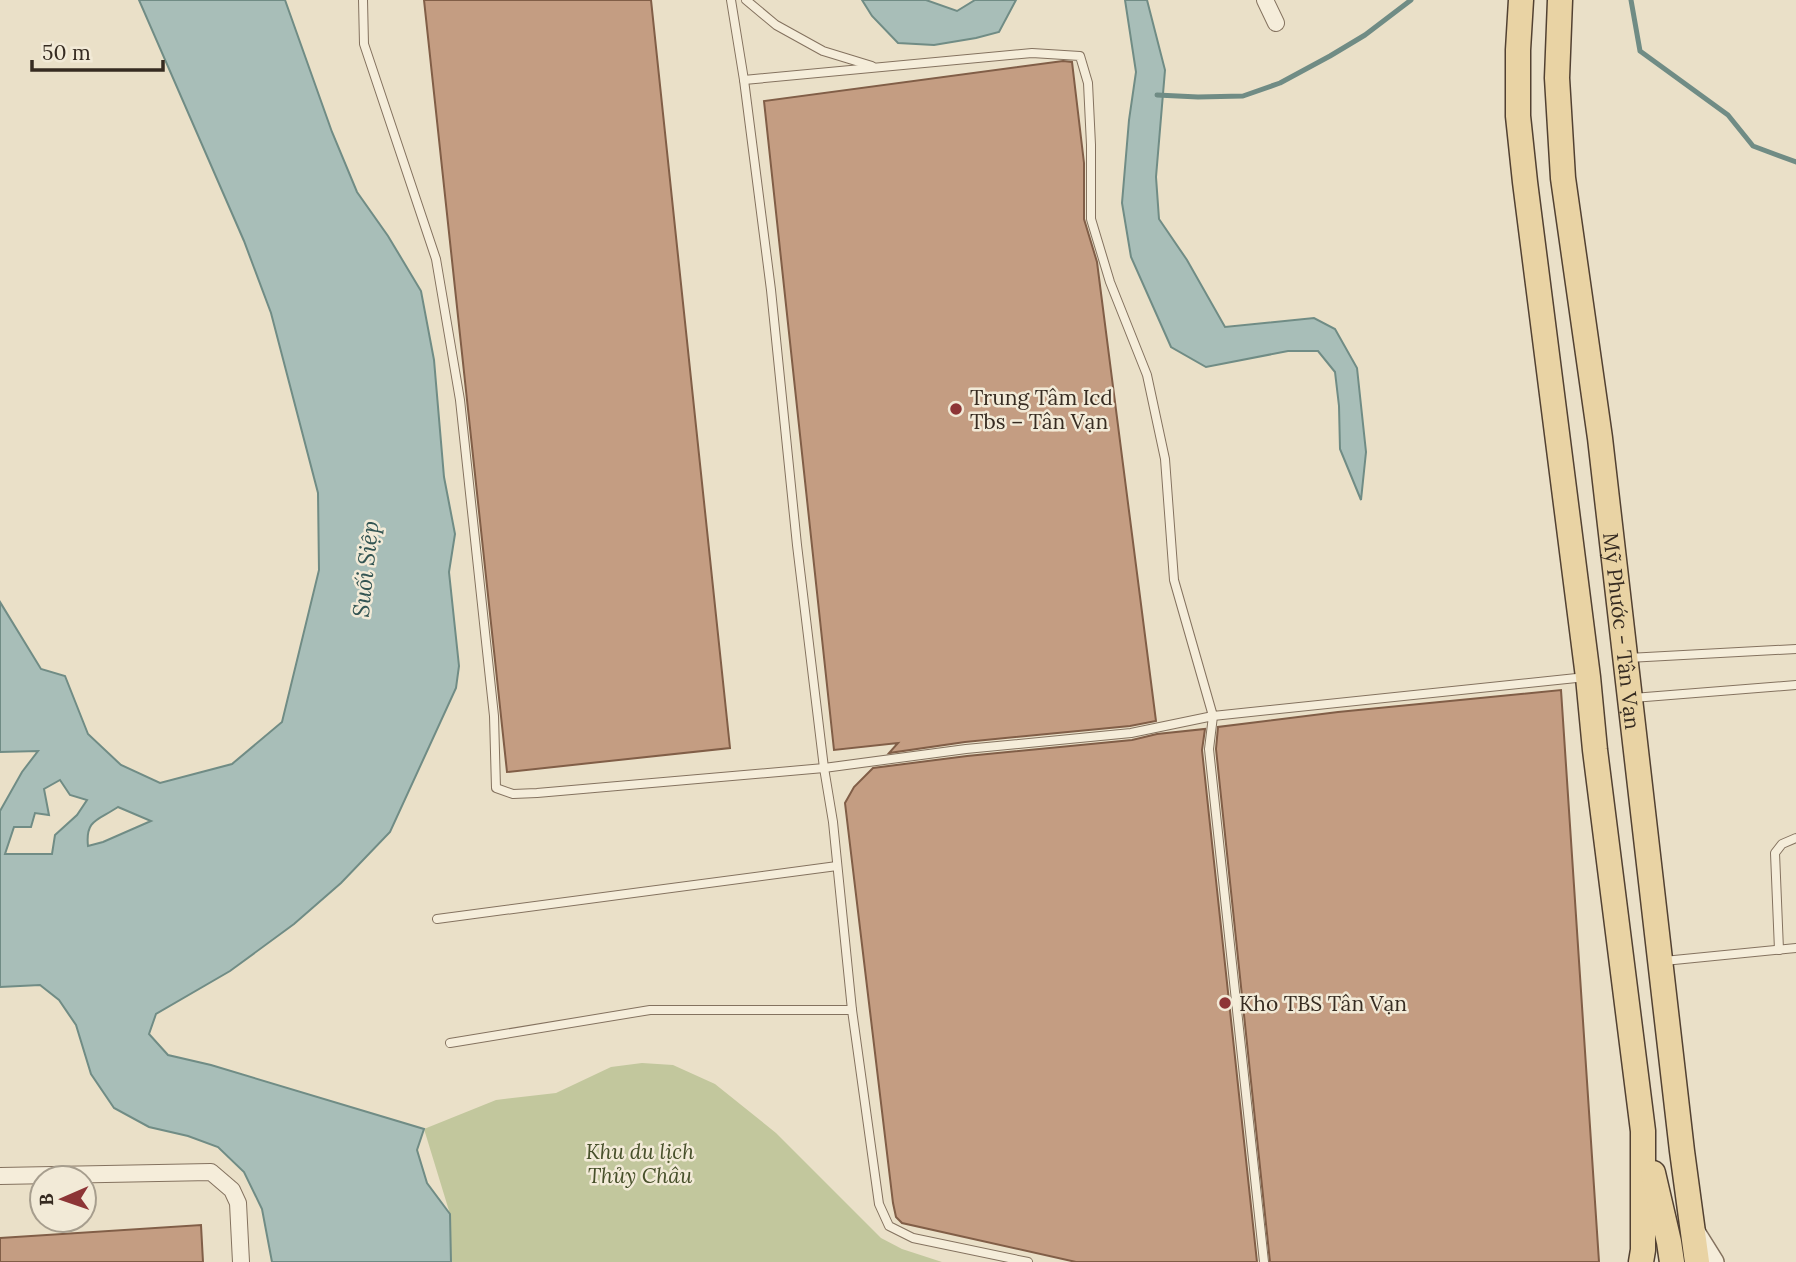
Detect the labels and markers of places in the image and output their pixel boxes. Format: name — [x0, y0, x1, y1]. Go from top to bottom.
place label: Trung Tâm Icd Tbs – Tân Vạn — [970, 384, 1113, 435]
marker: Trung Tâm Icd Tbs – Tân Vạn — [948, 401, 964, 417]
place label: Kho TBS Tân Vạn — [1239, 990, 1407, 1017]
marker: Kho TBS Tân Vạn — [1217, 995, 1233, 1011]

